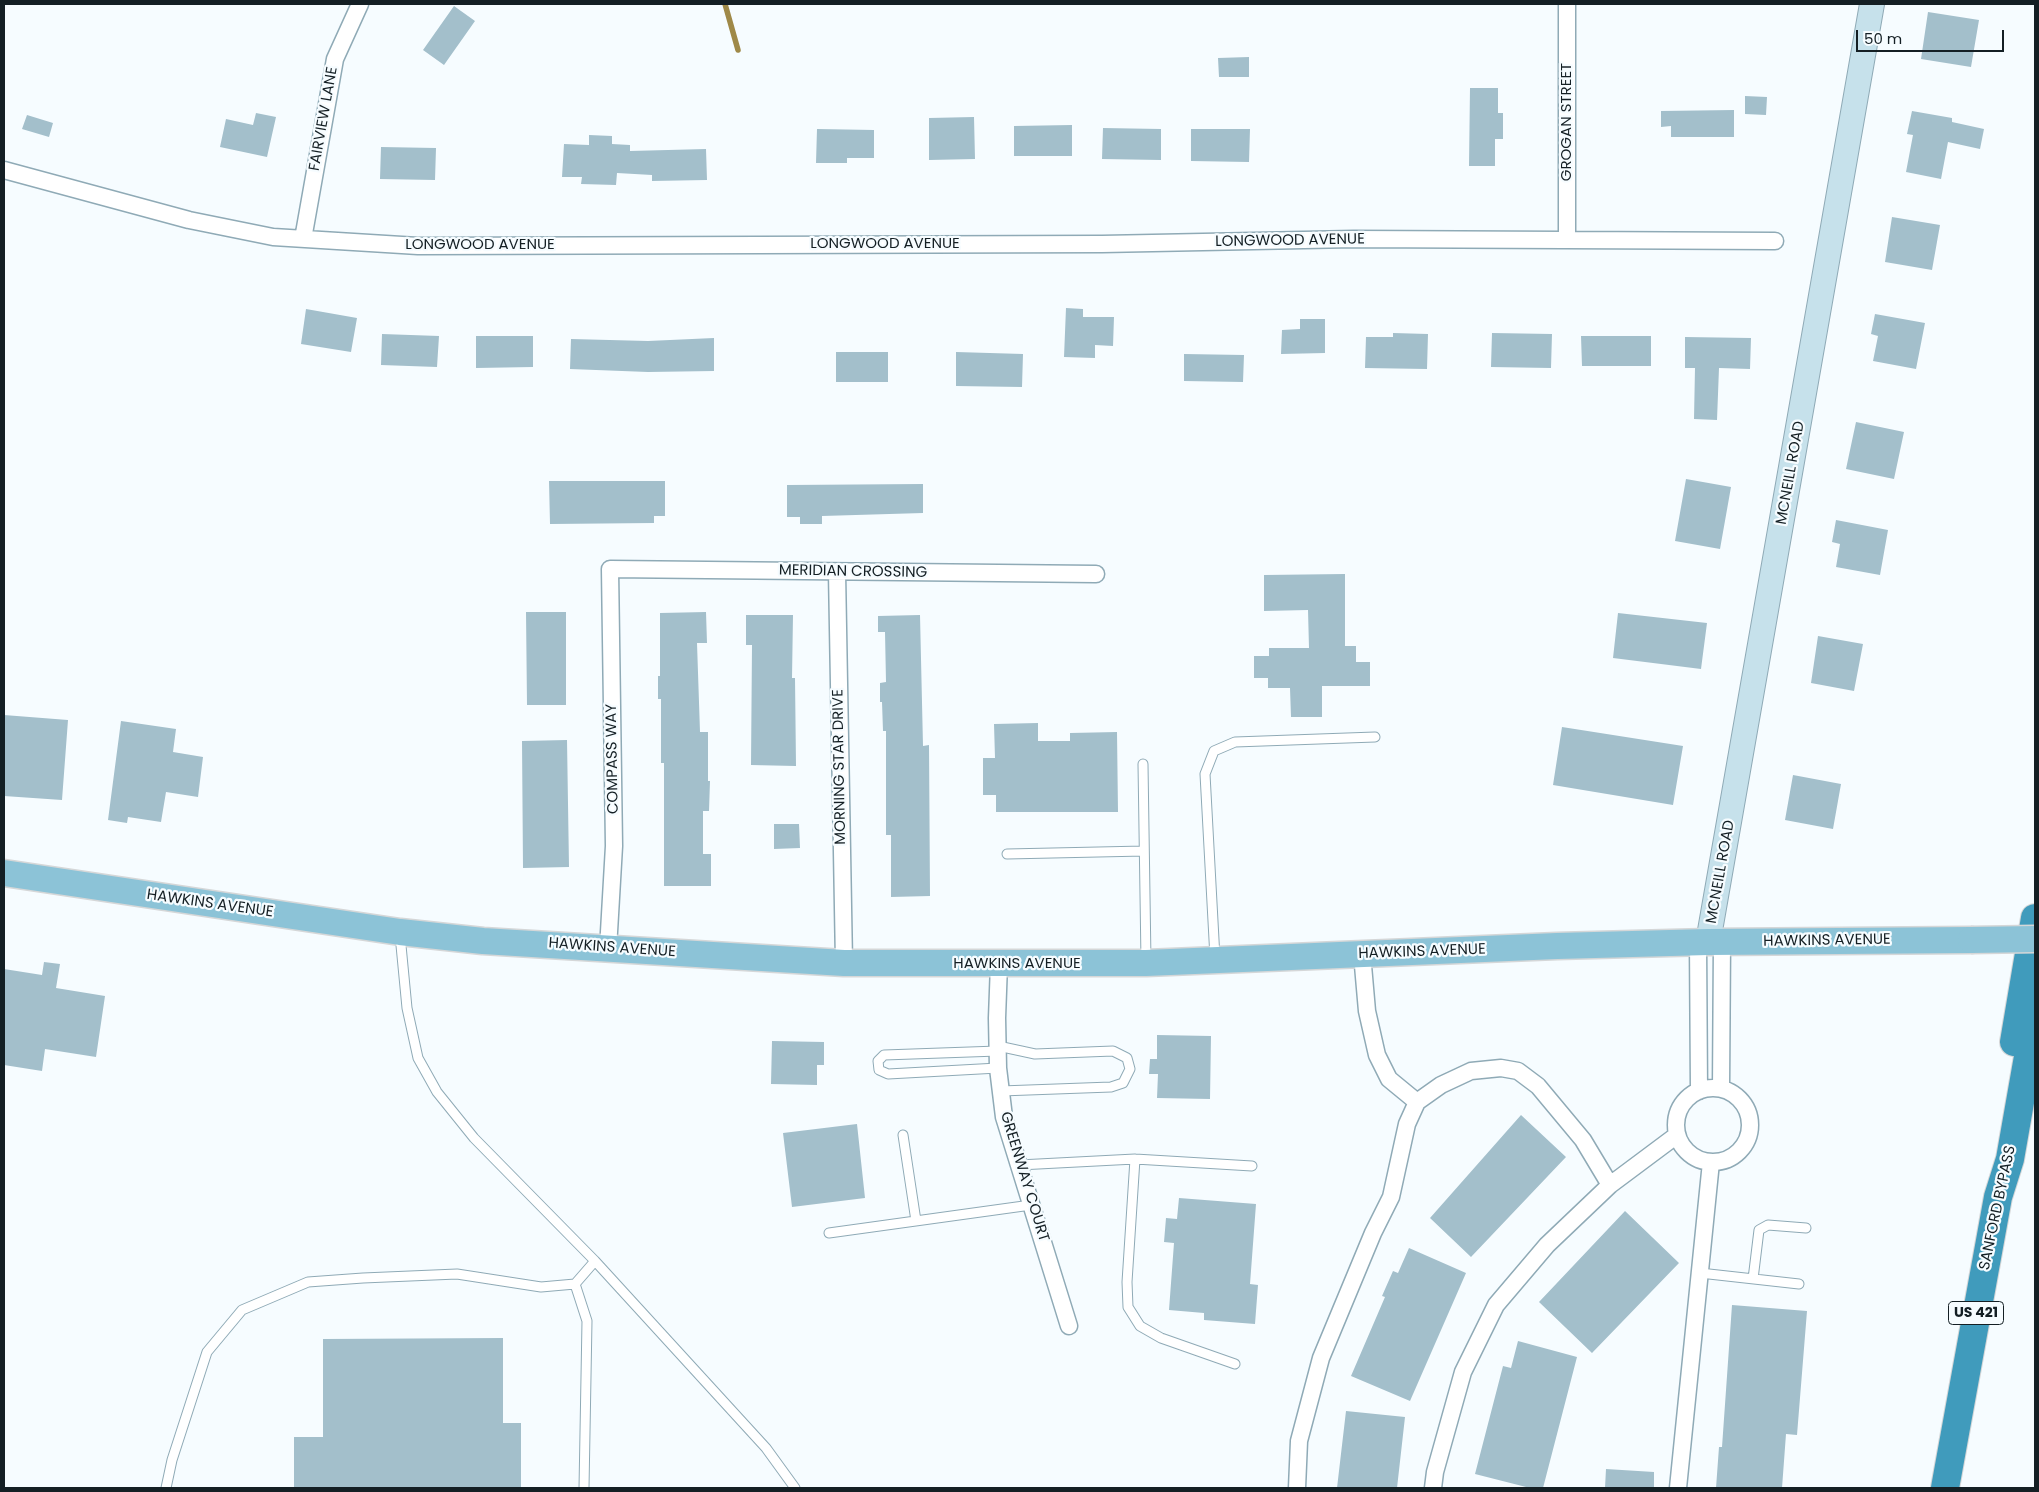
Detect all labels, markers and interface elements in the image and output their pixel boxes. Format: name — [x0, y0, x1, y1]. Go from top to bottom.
scale bar — [1859, 20, 2006, 52]
text: 50 m — [1864, 28, 1902, 49]
street label: GROGAN STREET — [1558, 63, 1576, 181]
street label: FAIRVIEW LANE — [306, 65, 342, 173]
street label: LONGWOOD AVENUE — [1215, 231, 1365, 251]
street label: LONGWOOD AVENUE — [810, 235, 960, 253]
street label: LONGWOOD AVENUE — [405, 236, 555, 254]
street label: MCNEILL ROAD — [1773, 420, 1809, 526]
street label: MERIDIAN CROSSING — [779, 562, 927, 582]
street label: MORNING STAR DRIVE — [830, 689, 850, 845]
street label: COMPASS WAY — [603, 704, 623, 814]
street label: MCNEILL ROAD — [1703, 819, 1739, 925]
street label: HAWKINS AVENUE — [146, 886, 274, 922]
street label: HAWKINS AVENUE — [1763, 931, 1891, 951]
street label: HAWKINS AVENUE — [548, 935, 676, 961]
street label: HAWKINS AVENUE — [1358, 941, 1486, 963]
street label: HAWKINS AVENUE — [953, 955, 1081, 973]
street label: GREENWAY COURT — [996, 1110, 1052, 1244]
street label: SANFORD BYPASS — [1976, 1144, 2020, 1272]
road number: US 421 — [1948, 1302, 2004, 1325]

